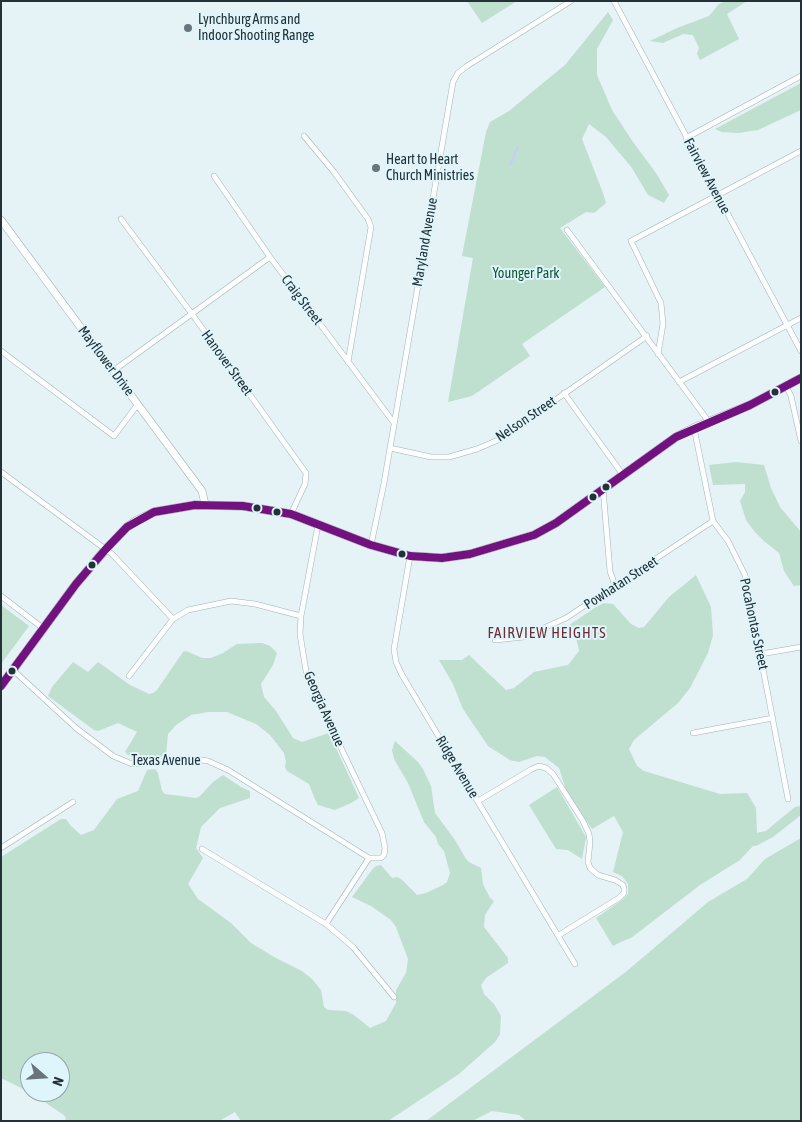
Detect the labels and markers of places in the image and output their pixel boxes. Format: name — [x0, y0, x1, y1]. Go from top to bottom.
place label: Lynchburg Arms and Indoor Shooting Range — [198, 12, 314, 44]
marker: Lynchburg Arms and Indoor Shooting Range — [182, 22, 194, 34]
place label: Heart to Heart Church Ministries — [386, 152, 474, 184]
marker: Heart to Heart Church Ministries — [370, 162, 382, 174]
unlabelled marker — [770, 387, 780, 397]
unlabelled marker — [601, 482, 611, 492]
unlabelled marker — [588, 492, 598, 502]
unlabelled marker — [252, 503, 262, 513]
unlabelled marker — [272, 507, 282, 517]
unlabelled marker — [397, 549, 407, 559]
unlabelled marker — [87, 560, 97, 570]
unlabelled marker — [7, 666, 17, 676]

